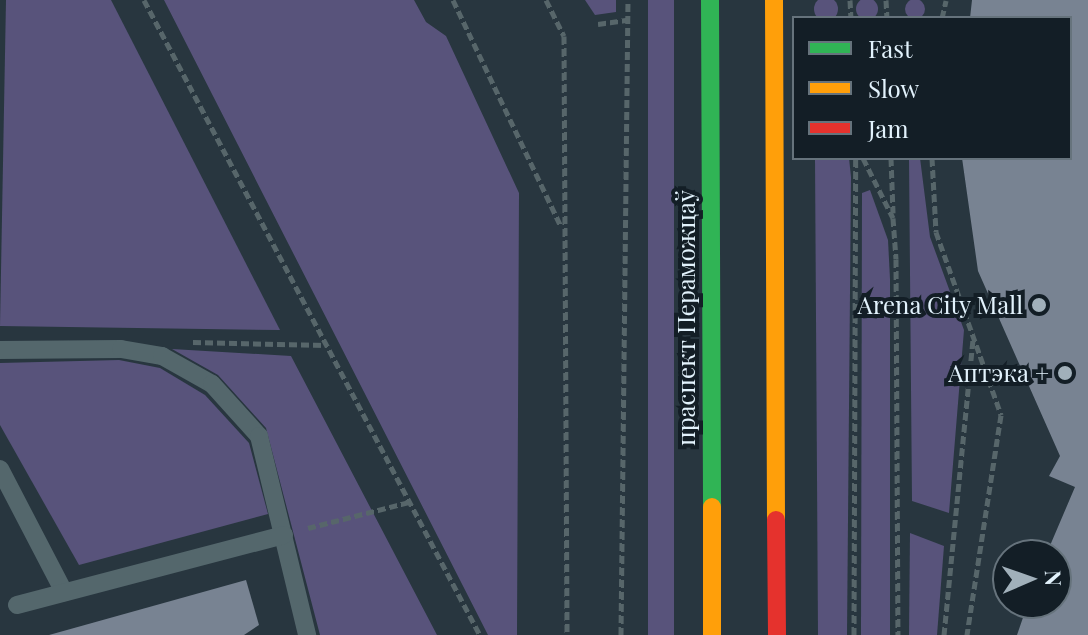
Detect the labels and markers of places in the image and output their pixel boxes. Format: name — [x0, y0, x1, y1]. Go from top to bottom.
place label: Arena City Mall — [857, 291, 1023, 319]
marker: Arena City Mall — [1030, 296, 1048, 314]
place label: Аптэка + — [948, 359, 1049, 387]
marker: Аптэка + — [1056, 364, 1074, 382]

